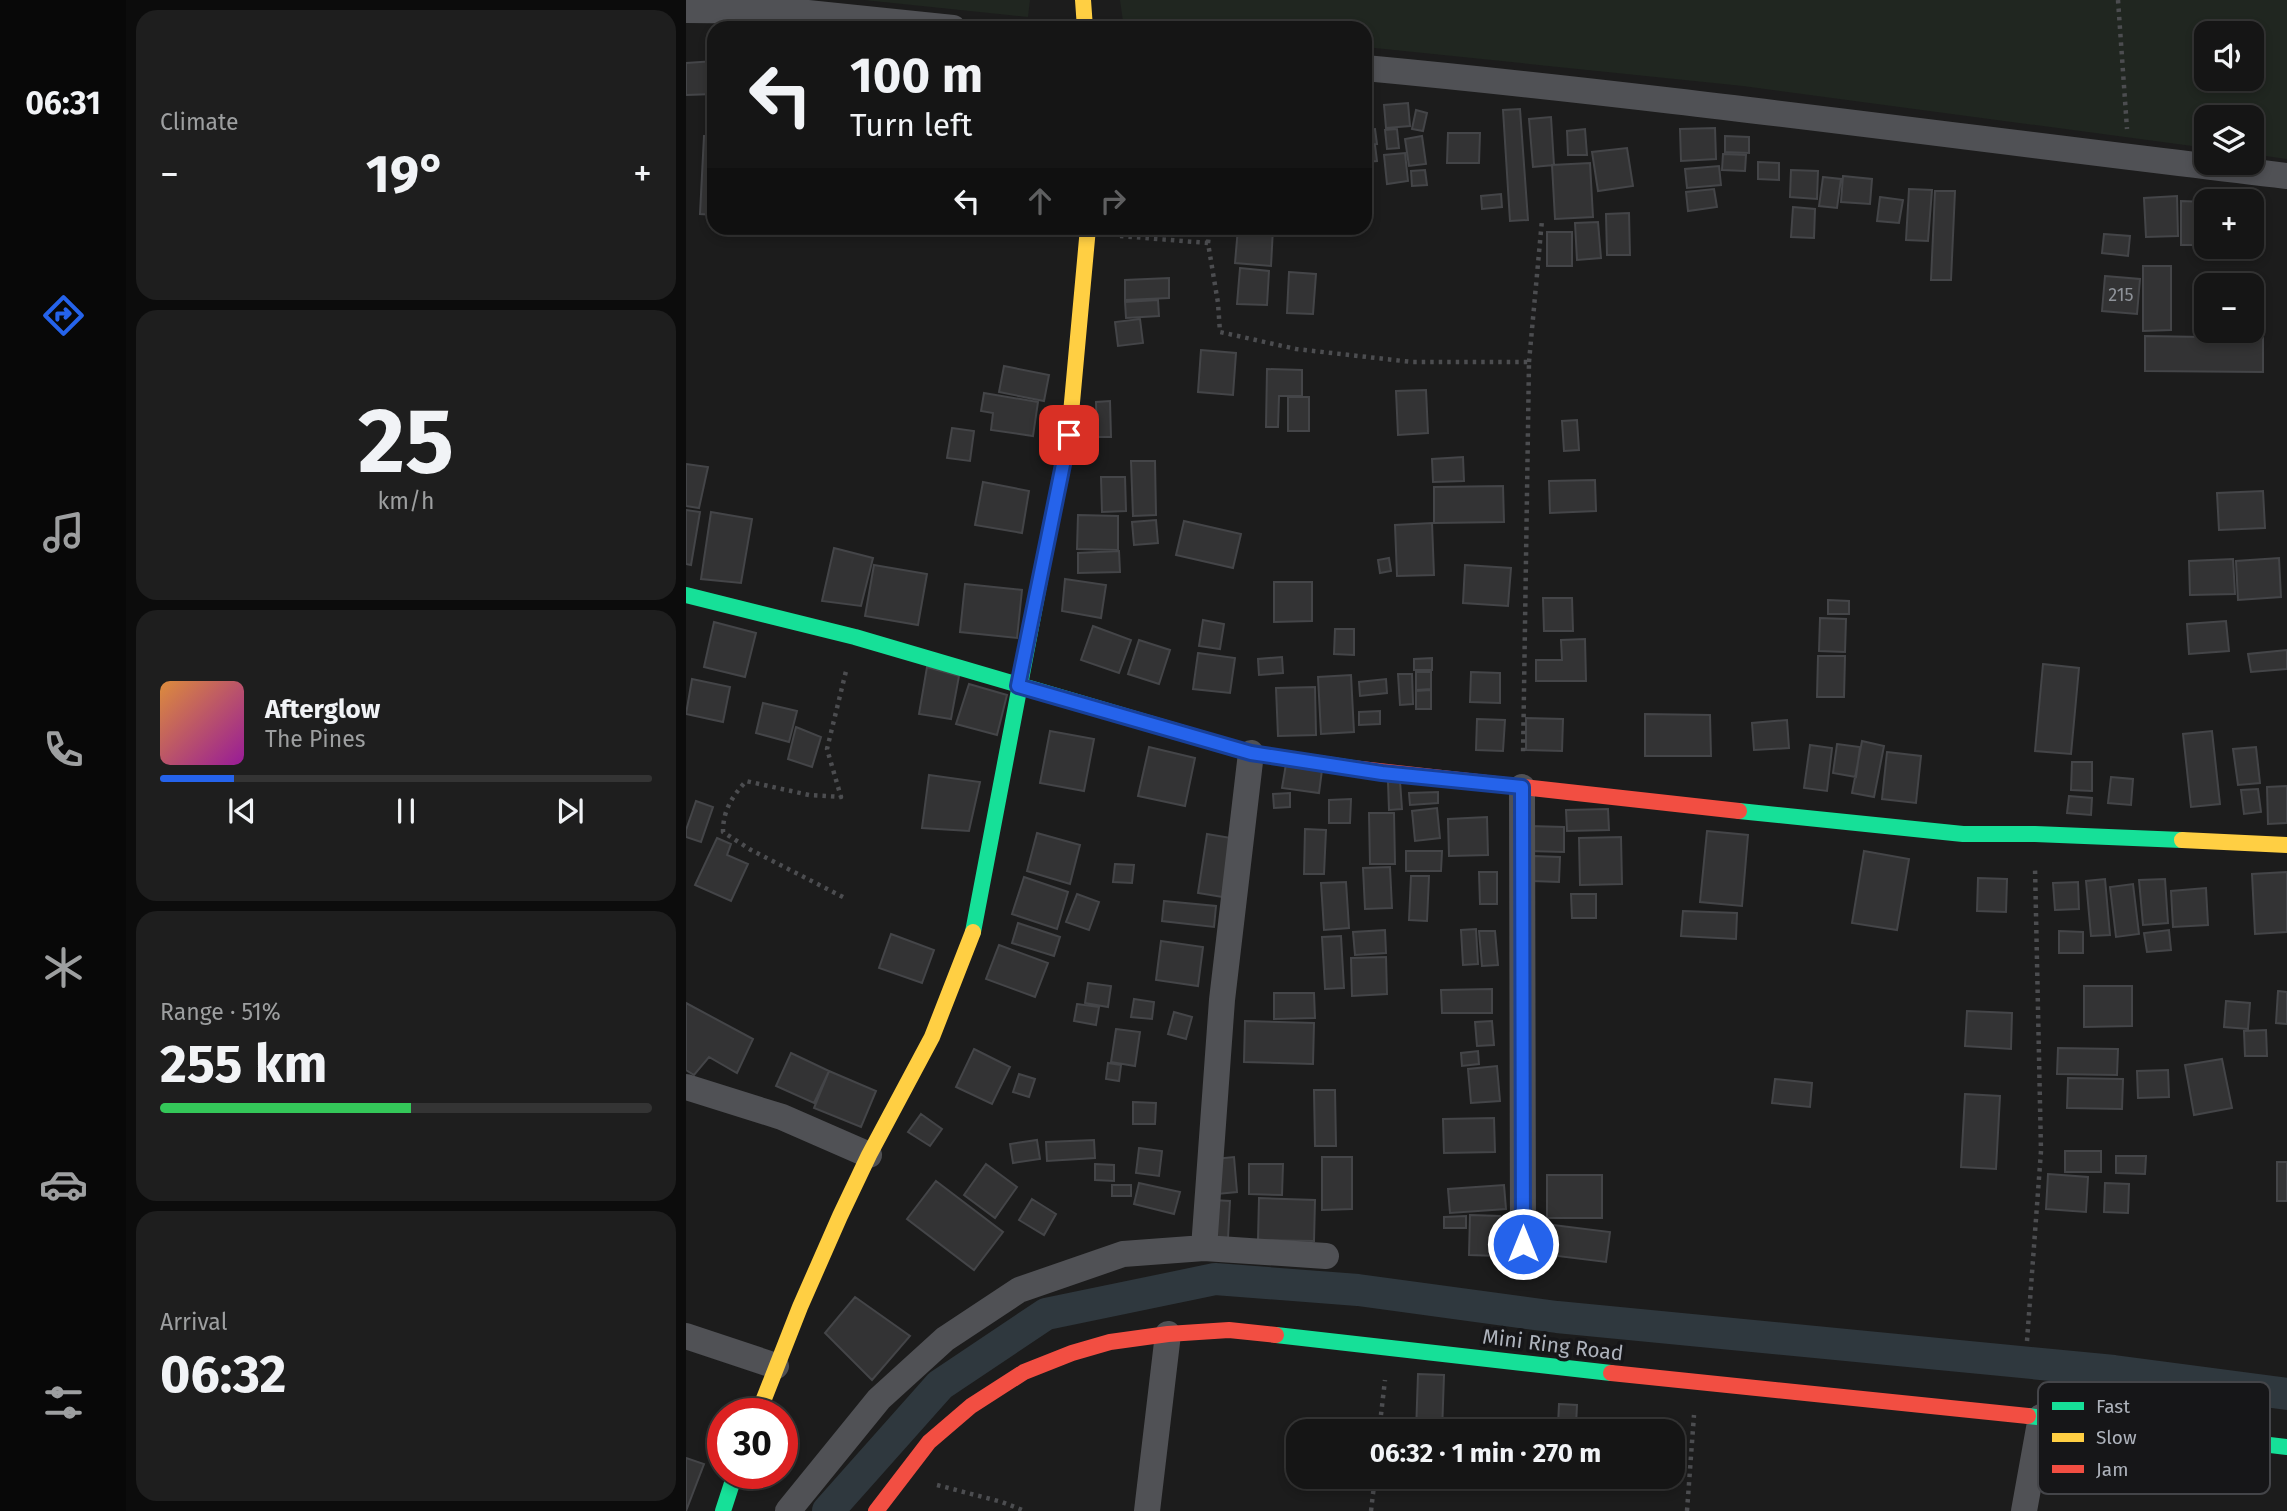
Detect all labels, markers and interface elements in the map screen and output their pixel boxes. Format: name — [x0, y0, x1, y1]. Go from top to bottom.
map controls — [2194, 21, 2264, 343]
button: sound — [2194, 21, 2264, 91]
text: 100 m — [850, 46, 983, 105]
icon: left — [735, 49, 826, 140]
text: 06:31 — [25, 84, 101, 122]
button: layers — [2194, 105, 2264, 175]
text: Turn left — [850, 106, 972, 144]
text: Climate — [160, 108, 239, 136]
text: 19° — [366, 143, 446, 206]
text: − — [160, 151, 179, 197]
text: + — [633, 151, 652, 197]
icon: left — [948, 182, 986, 220]
icon: ahead — [1021, 182, 1059, 220]
icon: right — [1094, 182, 1132, 220]
button: + — [2194, 189, 2264, 259]
button: − — [2194, 273, 2264, 343]
house number: 215 — [2108, 284, 2134, 306]
icon: directions — [39, 291, 88, 340]
text: 25 — [358, 387, 454, 496]
pin — [1039, 405, 1099, 465]
icon: arrive — [1050, 416, 1088, 454]
text: km/h — [378, 487, 434, 515]
icon: music — [39, 508, 88, 557]
text: Afterglow — [265, 694, 380, 725]
icon: phone — [39, 725, 88, 774]
text: The Pines — [265, 725, 366, 753]
icon: previous — [223, 792, 261, 830]
icon: pause — [387, 792, 425, 830]
icon: next — [551, 792, 589, 830]
icon: climate — [39, 943, 88, 992]
text: Range · 51% — [160, 998, 281, 1026]
text: 255 km — [160, 1033, 327, 1096]
icon: car — [39, 1160, 88, 1209]
position arrow — [1486, 1207, 1560, 1281]
text: Arrival — [160, 1308, 227, 1336]
street label: Mini Ring Road — [1481, 1323, 1625, 1367]
text: 06:32 — [160, 1343, 286, 1406]
icon: filters — [39, 1378, 88, 1427]
legend — [2038, 1382, 2270, 1494]
text: Fast — [2096, 1395, 2130, 1418]
speed limit sign: 30 — [707, 1398, 798, 1489]
text: Slow — [2096, 1426, 2137, 1449]
text: 06:32 · 1 min · 270 m — [1370, 1438, 1601, 1469]
text: Jam — [2096, 1458, 2128, 1481]

